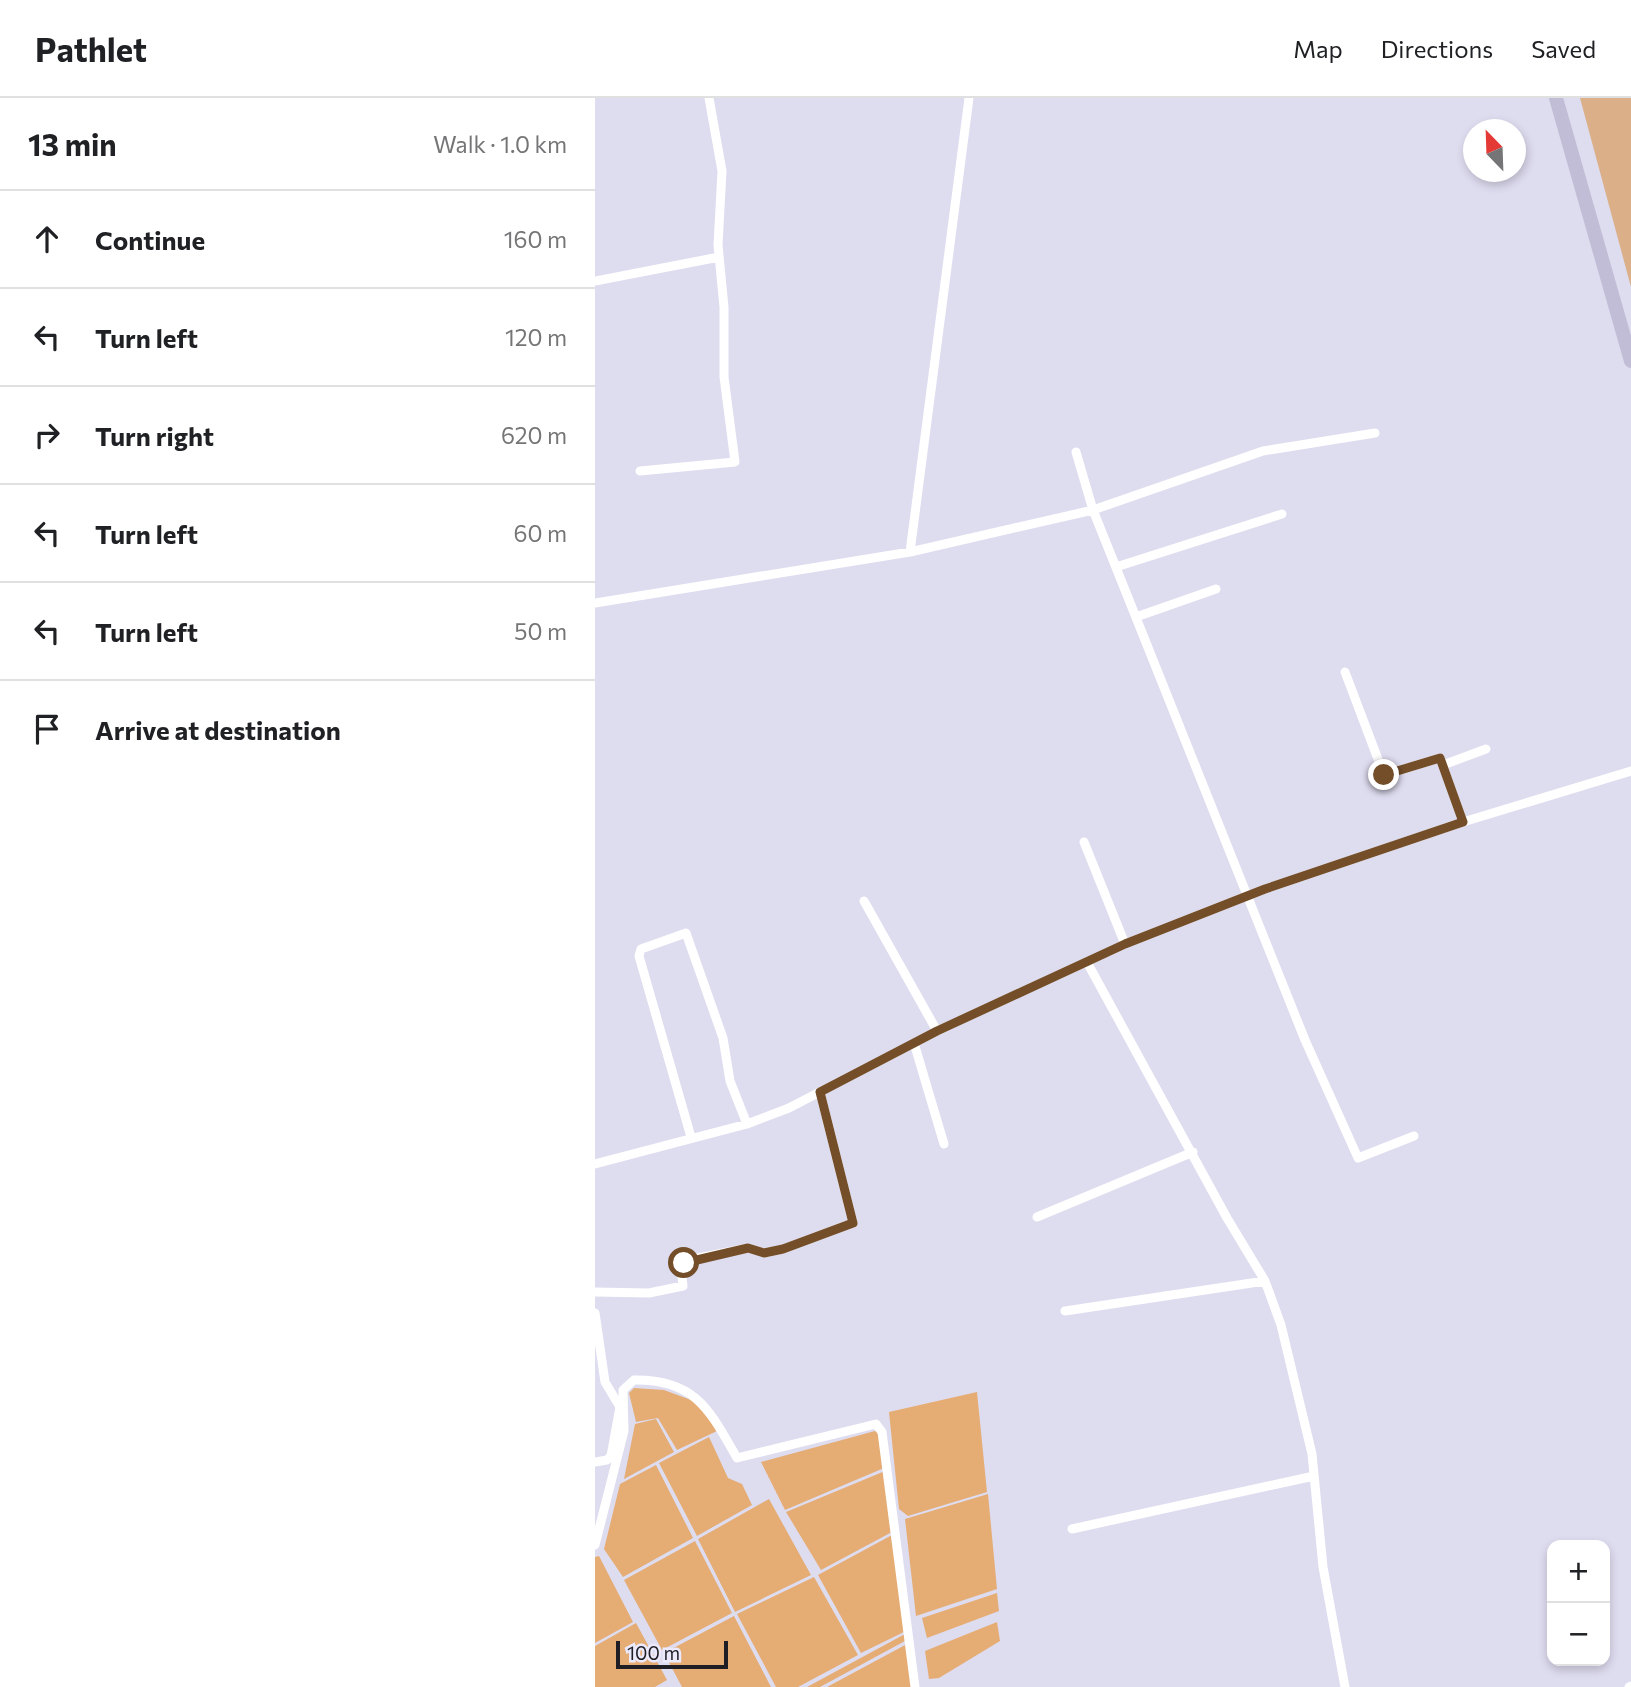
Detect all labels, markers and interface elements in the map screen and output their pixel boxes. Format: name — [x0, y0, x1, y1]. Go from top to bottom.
text: Pathlet — [35, 28, 147, 69]
text: Map — [1293, 34, 1343, 63]
text: Directions — [1381, 34, 1493, 63]
text: Saved — [1531, 34, 1596, 63]
north arrow — [1463, 119, 1526, 182]
text: 13 min — [28, 125, 117, 162]
text: Walk · 1.0 km — [433, 130, 567, 158]
icon: ahead — [28, 220, 66, 258]
text: Continue — [95, 224, 205, 255]
text: 160 m — [504, 225, 567, 253]
icon: left — [28, 318, 66, 356]
text: Turn left — [95, 322, 198, 353]
text: 120 m — [505, 323, 567, 351]
icon: right — [28, 416, 66, 454]
text: Turn right — [95, 420, 214, 451]
text: 620 m — [501, 421, 567, 449]
icon: left — [28, 514, 66, 552]
text: Turn left — [95, 518, 198, 549]
text: 60 m — [514, 519, 567, 547]
icon: left — [28, 612, 66, 650]
text: Turn left — [95, 616, 198, 647]
text: 50 m — [514, 617, 567, 645]
icon: arrive — [28, 710, 66, 748]
text: Arrive at destination — [95, 714, 341, 745]
route end — [1368, 759, 1399, 790]
route start — [668, 1247, 699, 1278]
map controls — [1547, 1540, 1610, 1666]
button: + — [1547, 1540, 1610, 1603]
button: − — [1547, 1603, 1610, 1666]
scale bar — [616, 1638, 728, 1670]
text: 100 m — [627, 1641, 680, 1664]

